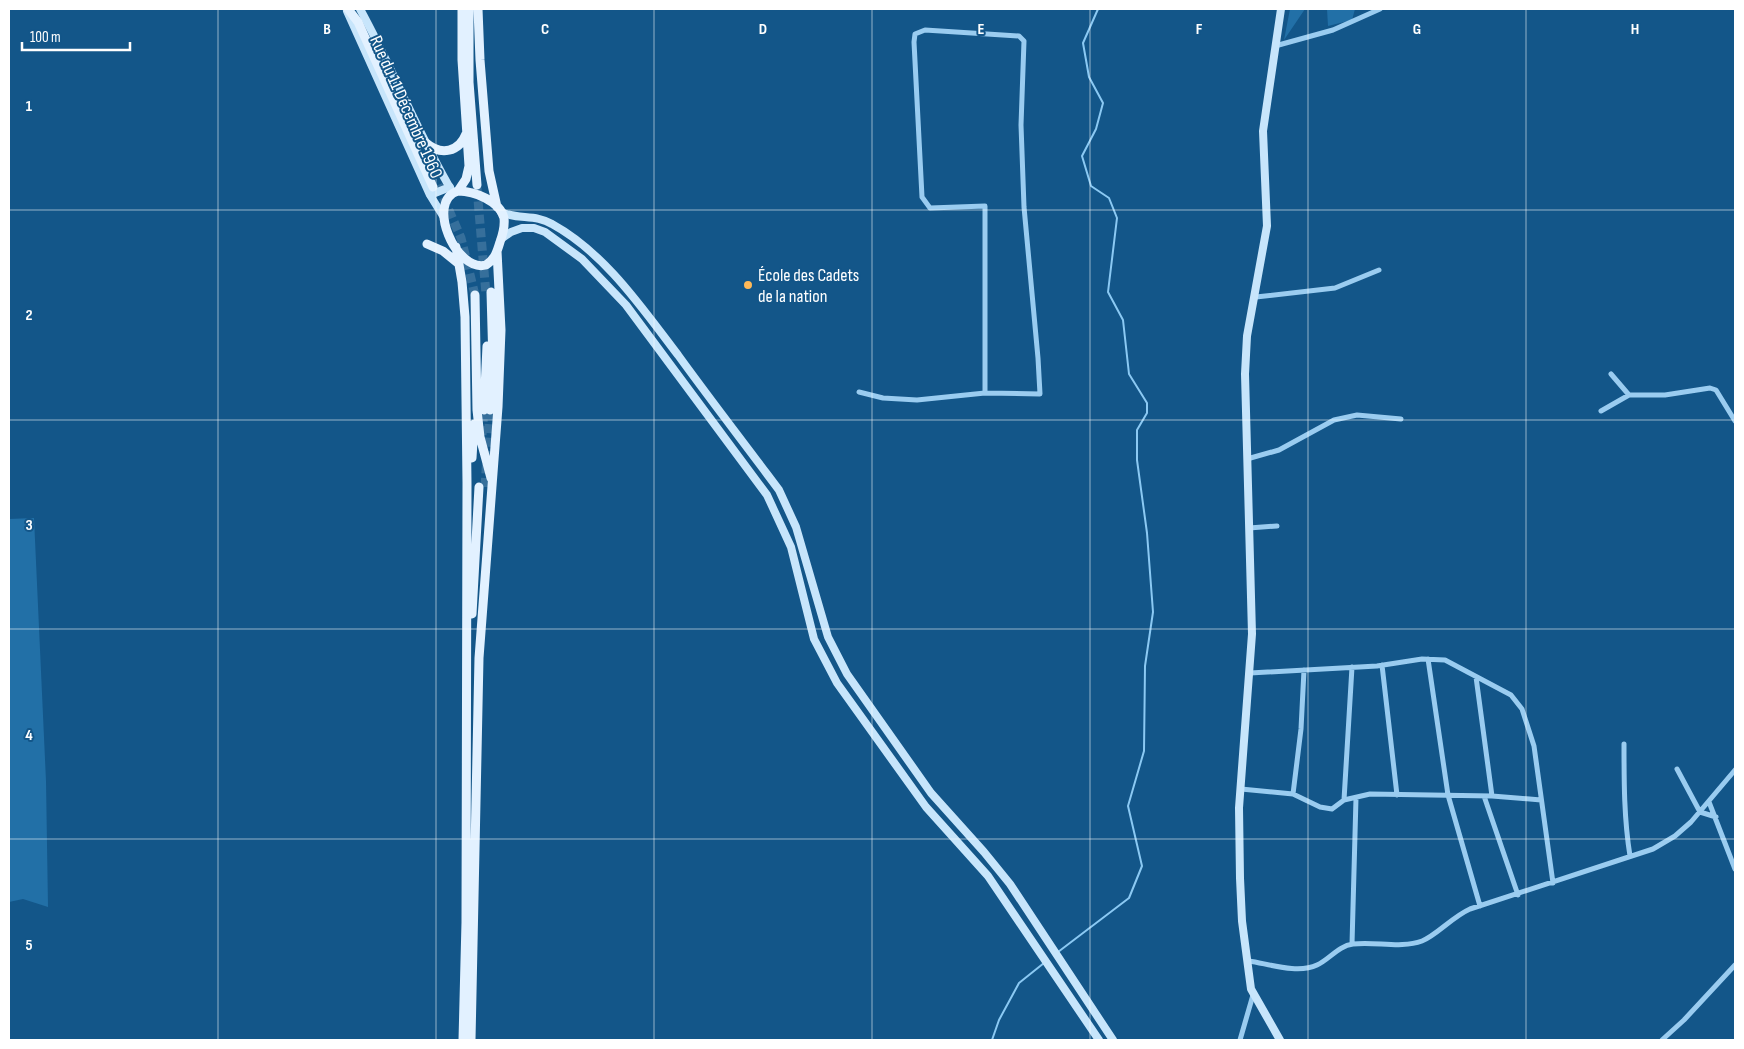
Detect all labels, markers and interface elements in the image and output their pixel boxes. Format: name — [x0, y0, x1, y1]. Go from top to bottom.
scale bar — [22, 20, 130, 52]
text: B — [323, 20, 331, 39]
text: C — [541, 20, 549, 39]
text: D — [759, 20, 767, 39]
text: E — [978, 20, 985, 39]
text: F — [1196, 20, 1203, 39]
text: G — [1413, 20, 1421, 39]
text: H — [1631, 20, 1639, 39]
text: 100 m — [30, 28, 61, 47]
street label: Rue du 11 Décembre 1960 — [365, 32, 447, 182]
text: 1 — [26, 97, 33, 116]
place label: École des Cadets de la nation — [758, 265, 859, 307]
marker: École des Cadets de la nation — [742, 279, 754, 291]
text: 2 — [25, 306, 33, 325]
text: 3 — [25, 516, 33, 535]
text: 4 — [25, 726, 33, 745]
text: 5 — [25, 936, 33, 955]

